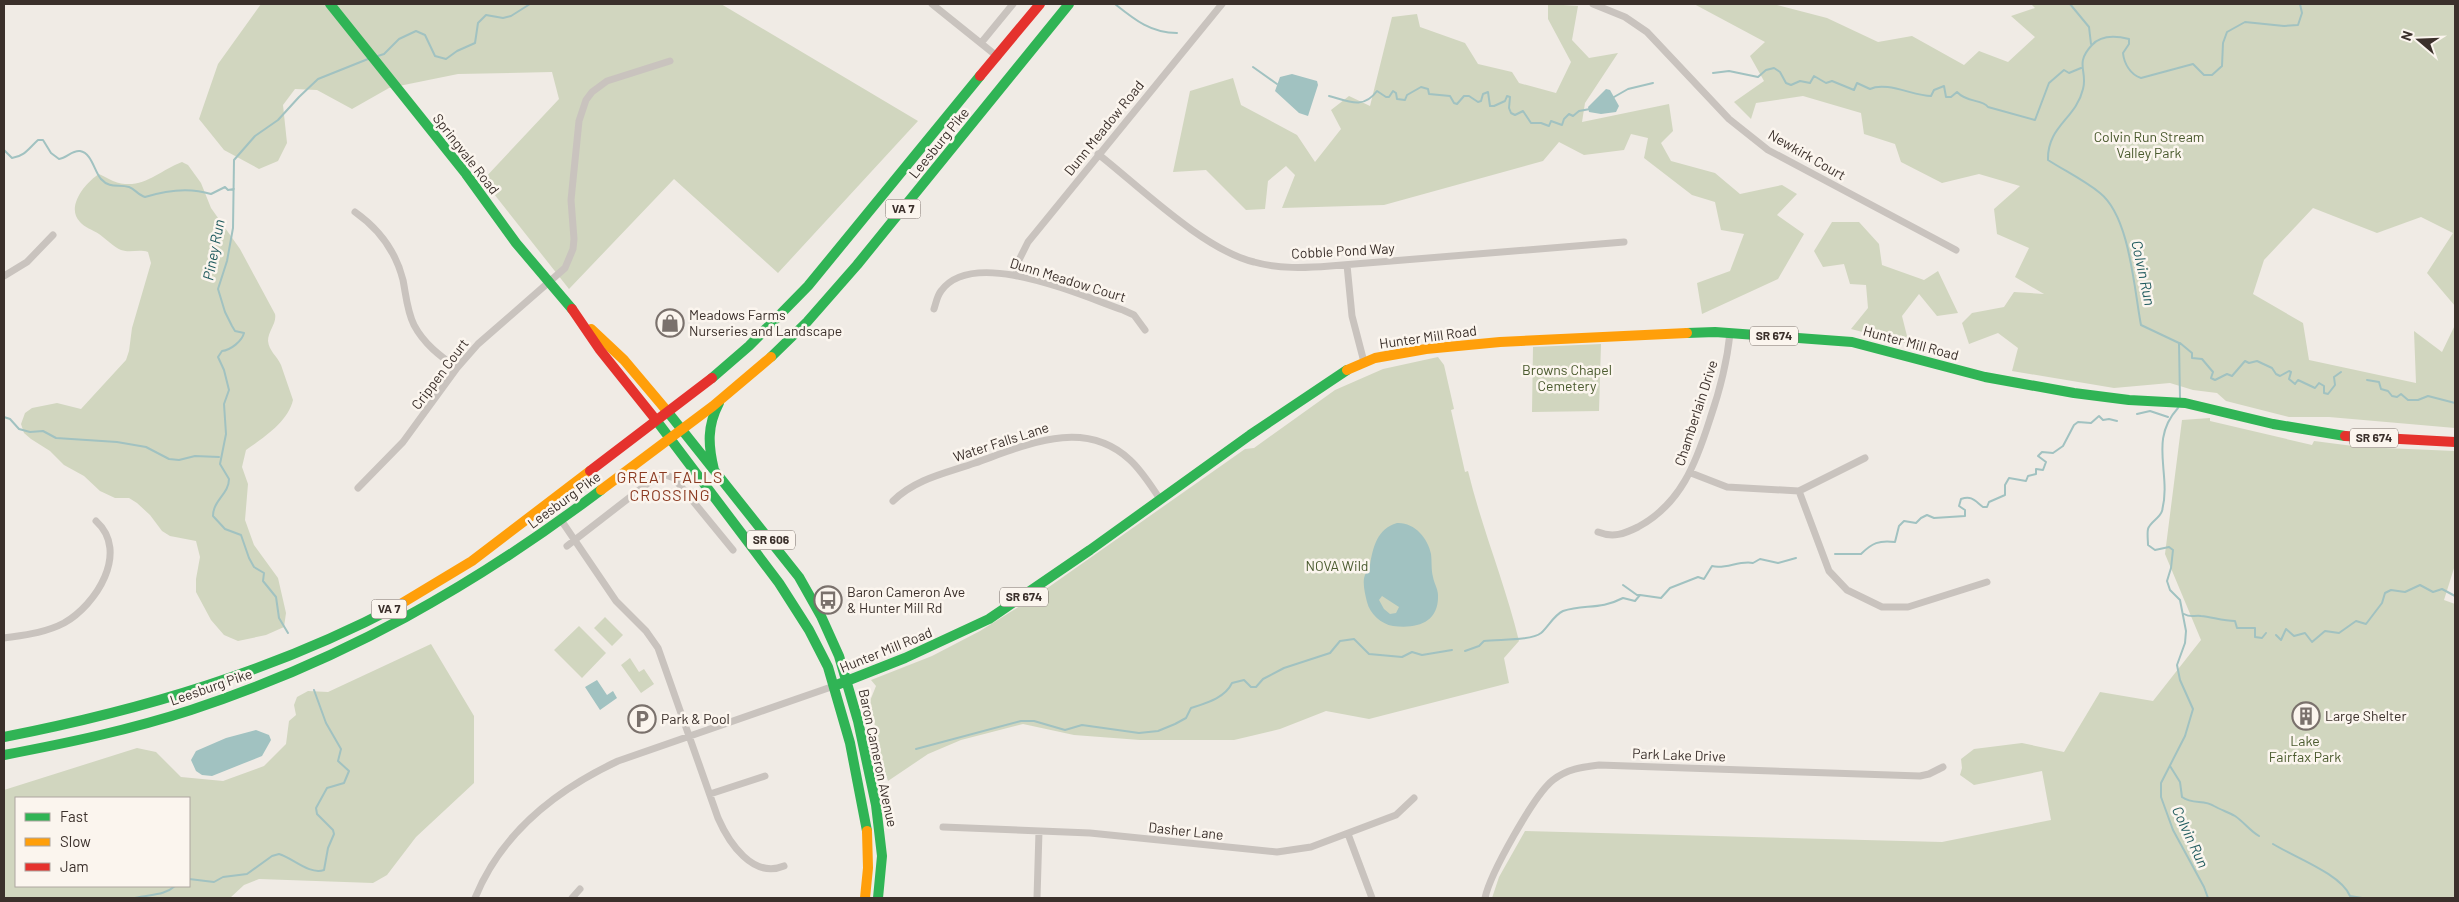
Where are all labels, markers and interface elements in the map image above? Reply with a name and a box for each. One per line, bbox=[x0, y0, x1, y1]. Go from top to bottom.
north arrow bbox=[2394, 15, 2444, 65]
text: N bbox=[2397, 28, 2416, 43]
street label: Dunn Meadow Road bbox=[1060, 77, 1147, 179]
street label: Leesburg Pike bbox=[905, 104, 972, 181]
street label: Springvale Road bbox=[430, 110, 503, 197]
street label: Newkirk Court bbox=[1766, 126, 1849, 184]
park label: Colvin Run Stream Valley Park bbox=[2094, 128, 2204, 161]
road number: VA 7 bbox=[886, 200, 920, 218]
water label: Piney Run bbox=[198, 218, 228, 282]
street label: Cobble Pond Way bbox=[1291, 239, 1396, 262]
water label: Colvin Run bbox=[2128, 239, 2160, 307]
street label: Dunn Meadow Court bbox=[1008, 254, 1128, 305]
place label: Meadows Farms Nurseries and Landscape bbox=[689, 306, 842, 339]
shop icon: Meadows Farms Nurseries and Landscape bbox=[655, 308, 685, 338]
street label: Hunter Mill Road bbox=[1378, 321, 1478, 352]
street label: Hunter Mill Road bbox=[1861, 322, 1961, 363]
road number: SR 674 bbox=[1750, 326, 1798, 346]
street label: Crippen Court bbox=[407, 335, 472, 412]
street label: Chamberlain Drive bbox=[1670, 358, 1721, 468]
park label: Browns Chapel Cemetery bbox=[1522, 361, 1612, 394]
street label: Water Falls Lane bbox=[951, 418, 1051, 465]
road number: SR 674 bbox=[2350, 428, 2398, 448]
street label: Leesburg Pike bbox=[524, 467, 603, 532]
district label: GREAT FALLS CROSSING bbox=[617, 467, 723, 504]
road number: SR 606 bbox=[747, 530, 795, 550]
park label: NOVA Wild bbox=[1305, 557, 1369, 574]
place label: Baron Cameron Ave & Hunter Mill Rd bbox=[847, 583, 965, 616]
bus stop icon: Baron Cameron Ave & Hunter Mill Rd bbox=[813, 585, 843, 615]
road number: SR 674 bbox=[1000, 588, 1048, 606]
road number: VA 7 bbox=[372, 600, 406, 618]
street label: Hunter Mill Road bbox=[837, 623, 935, 676]
street label: Leesburg Pike bbox=[167, 665, 254, 709]
street label: Baron Cameron Avenue bbox=[856, 687, 901, 829]
building icon: Large Shelter bbox=[2291, 701, 2321, 731]
parking icon: Park & Pool bbox=[627, 704, 657, 734]
place label: Large Shelter bbox=[2325, 707, 2407, 724]
place label: Park & Pool bbox=[661, 710, 730, 727]
park label: Lake Fairfax Park bbox=[2269, 732, 2341, 765]
street label: Park Lake Drive bbox=[1632, 744, 1726, 765]
legend bbox=[15, 797, 190, 887]
water label: Colvin Run bbox=[2169, 803, 2213, 870]
text: Fast bbox=[60, 807, 88, 825]
street label: Dasher Lane bbox=[1148, 818, 1224, 843]
text: Slow bbox=[60, 832, 91, 850]
text: Jam bbox=[60, 857, 89, 875]

